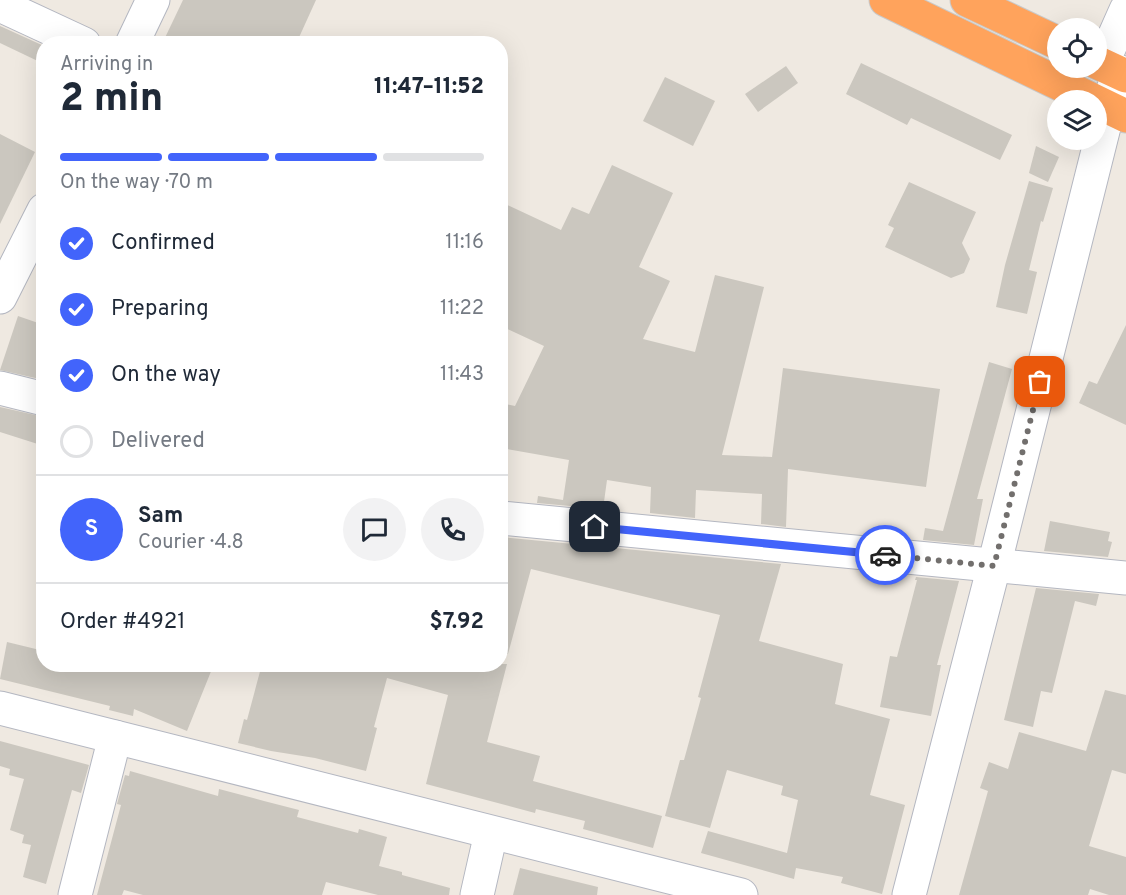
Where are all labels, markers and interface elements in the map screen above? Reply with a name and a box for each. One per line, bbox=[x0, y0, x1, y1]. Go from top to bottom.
map controls bbox=[1047, 18, 1107, 150]
button: locate bbox=[1047, 18, 1107, 78]
text: Arriving in bbox=[60, 52, 153, 78]
text: 11:47–11:52 bbox=[374, 74, 484, 101]
text: 2 min bbox=[60, 76, 163, 125]
button: layers bbox=[1047, 90, 1107, 150]
text: On the way · 70 m bbox=[60, 170, 213, 196]
icon: check bbox=[60, 227, 93, 260]
text: Confirmed bbox=[111, 230, 215, 257]
text: 11:16 bbox=[445, 230, 484, 256]
icon: check bbox=[60, 293, 93, 326]
text: Preparing bbox=[111, 296, 209, 323]
text: 11:22 bbox=[440, 296, 484, 322]
pin bbox=[1014, 356, 1065, 407]
icon: check bbox=[60, 359, 93, 392]
text: On the way bbox=[111, 362, 221, 389]
text: 11:43 bbox=[440, 362, 484, 388]
icon: bag bbox=[1023, 365, 1056, 398]
text: Delivered bbox=[111, 428, 205, 455]
button: chat bbox=[343, 498, 406, 561]
button: phone bbox=[421, 498, 484, 561]
pin bbox=[569, 501, 620, 552]
text: Sam bbox=[138, 503, 183, 530]
icon: home bbox=[578, 510, 611, 543]
text: S bbox=[85, 516, 98, 543]
courier bbox=[855, 525, 915, 585]
text: Courier · 4.8 bbox=[138, 530, 244, 556]
icon: car bbox=[869, 539, 902, 572]
text: Order #4921 bbox=[60, 609, 185, 636]
text: $7.92 bbox=[429, 609, 484, 636]

